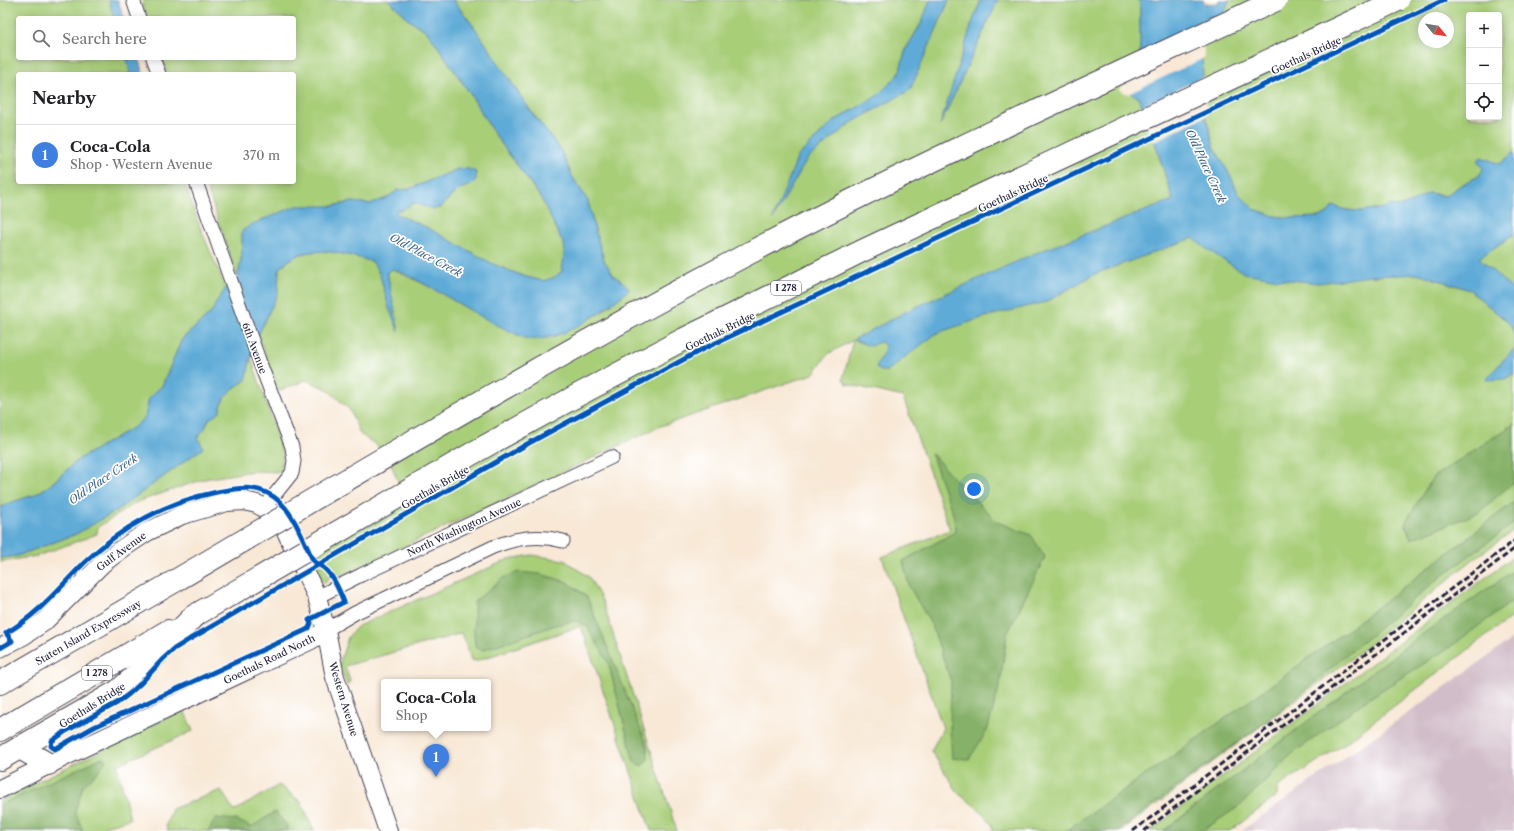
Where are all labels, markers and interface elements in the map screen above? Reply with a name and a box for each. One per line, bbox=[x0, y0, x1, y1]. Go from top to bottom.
north arrow bbox=[1418, 12, 1454, 48]
map controls bbox=[1466, 12, 1502, 120]
button: + bbox=[1466, 12, 1502, 48]
search box bbox=[16, 16, 296, 60]
icon: search bbox=[30, 27, 52, 49]
text: Search here bbox=[62, 29, 147, 48]
street label: Goethals Bridge bbox=[1269, 33, 1344, 77]
button: − bbox=[1466, 48, 1502, 84]
button: locate bbox=[1466, 84, 1502, 120]
text: Nearby bbox=[32, 88, 96, 108]
water label: Old Place Creek bbox=[1183, 127, 1229, 205]
text: Coca-Cola bbox=[70, 137, 151, 156]
text: 1 bbox=[42, 147, 48, 163]
text: 370 m bbox=[243, 147, 280, 163]
text: Shop · Western Avenue bbox=[70, 156, 213, 172]
street label: Goethals Bridge bbox=[976, 171, 1051, 215]
water label: Old Place Creek bbox=[387, 230, 465, 280]
road number: I 278 bbox=[771, 281, 801, 295]
street label: Goethals Bridge bbox=[683, 309, 758, 354]
street label: 6th Avenue bbox=[239, 321, 270, 376]
water label: Old Place Creek bbox=[66, 451, 140, 507]
street label: Goethals Bridge bbox=[399, 463, 472, 512]
your location bbox=[964, 479, 984, 499]
street label: North Washington Avenue bbox=[405, 495, 524, 560]
street label: Gulf Avenue bbox=[94, 529, 149, 574]
street label: Staten Island Expressway bbox=[33, 597, 144, 668]
street label: Goethals Road North bbox=[221, 631, 318, 687]
street label: Western Avenue bbox=[326, 659, 361, 738]
road number: I 278 bbox=[82, 666, 112, 680]
popup bbox=[381, 679, 491, 731]
street label: Goethals Bridge bbox=[57, 680, 128, 731]
text: Coca-Cola bbox=[396, 688, 476, 707]
text: Shop bbox=[396, 707, 428, 723]
pin: 1 bbox=[423, 744, 449, 777]

